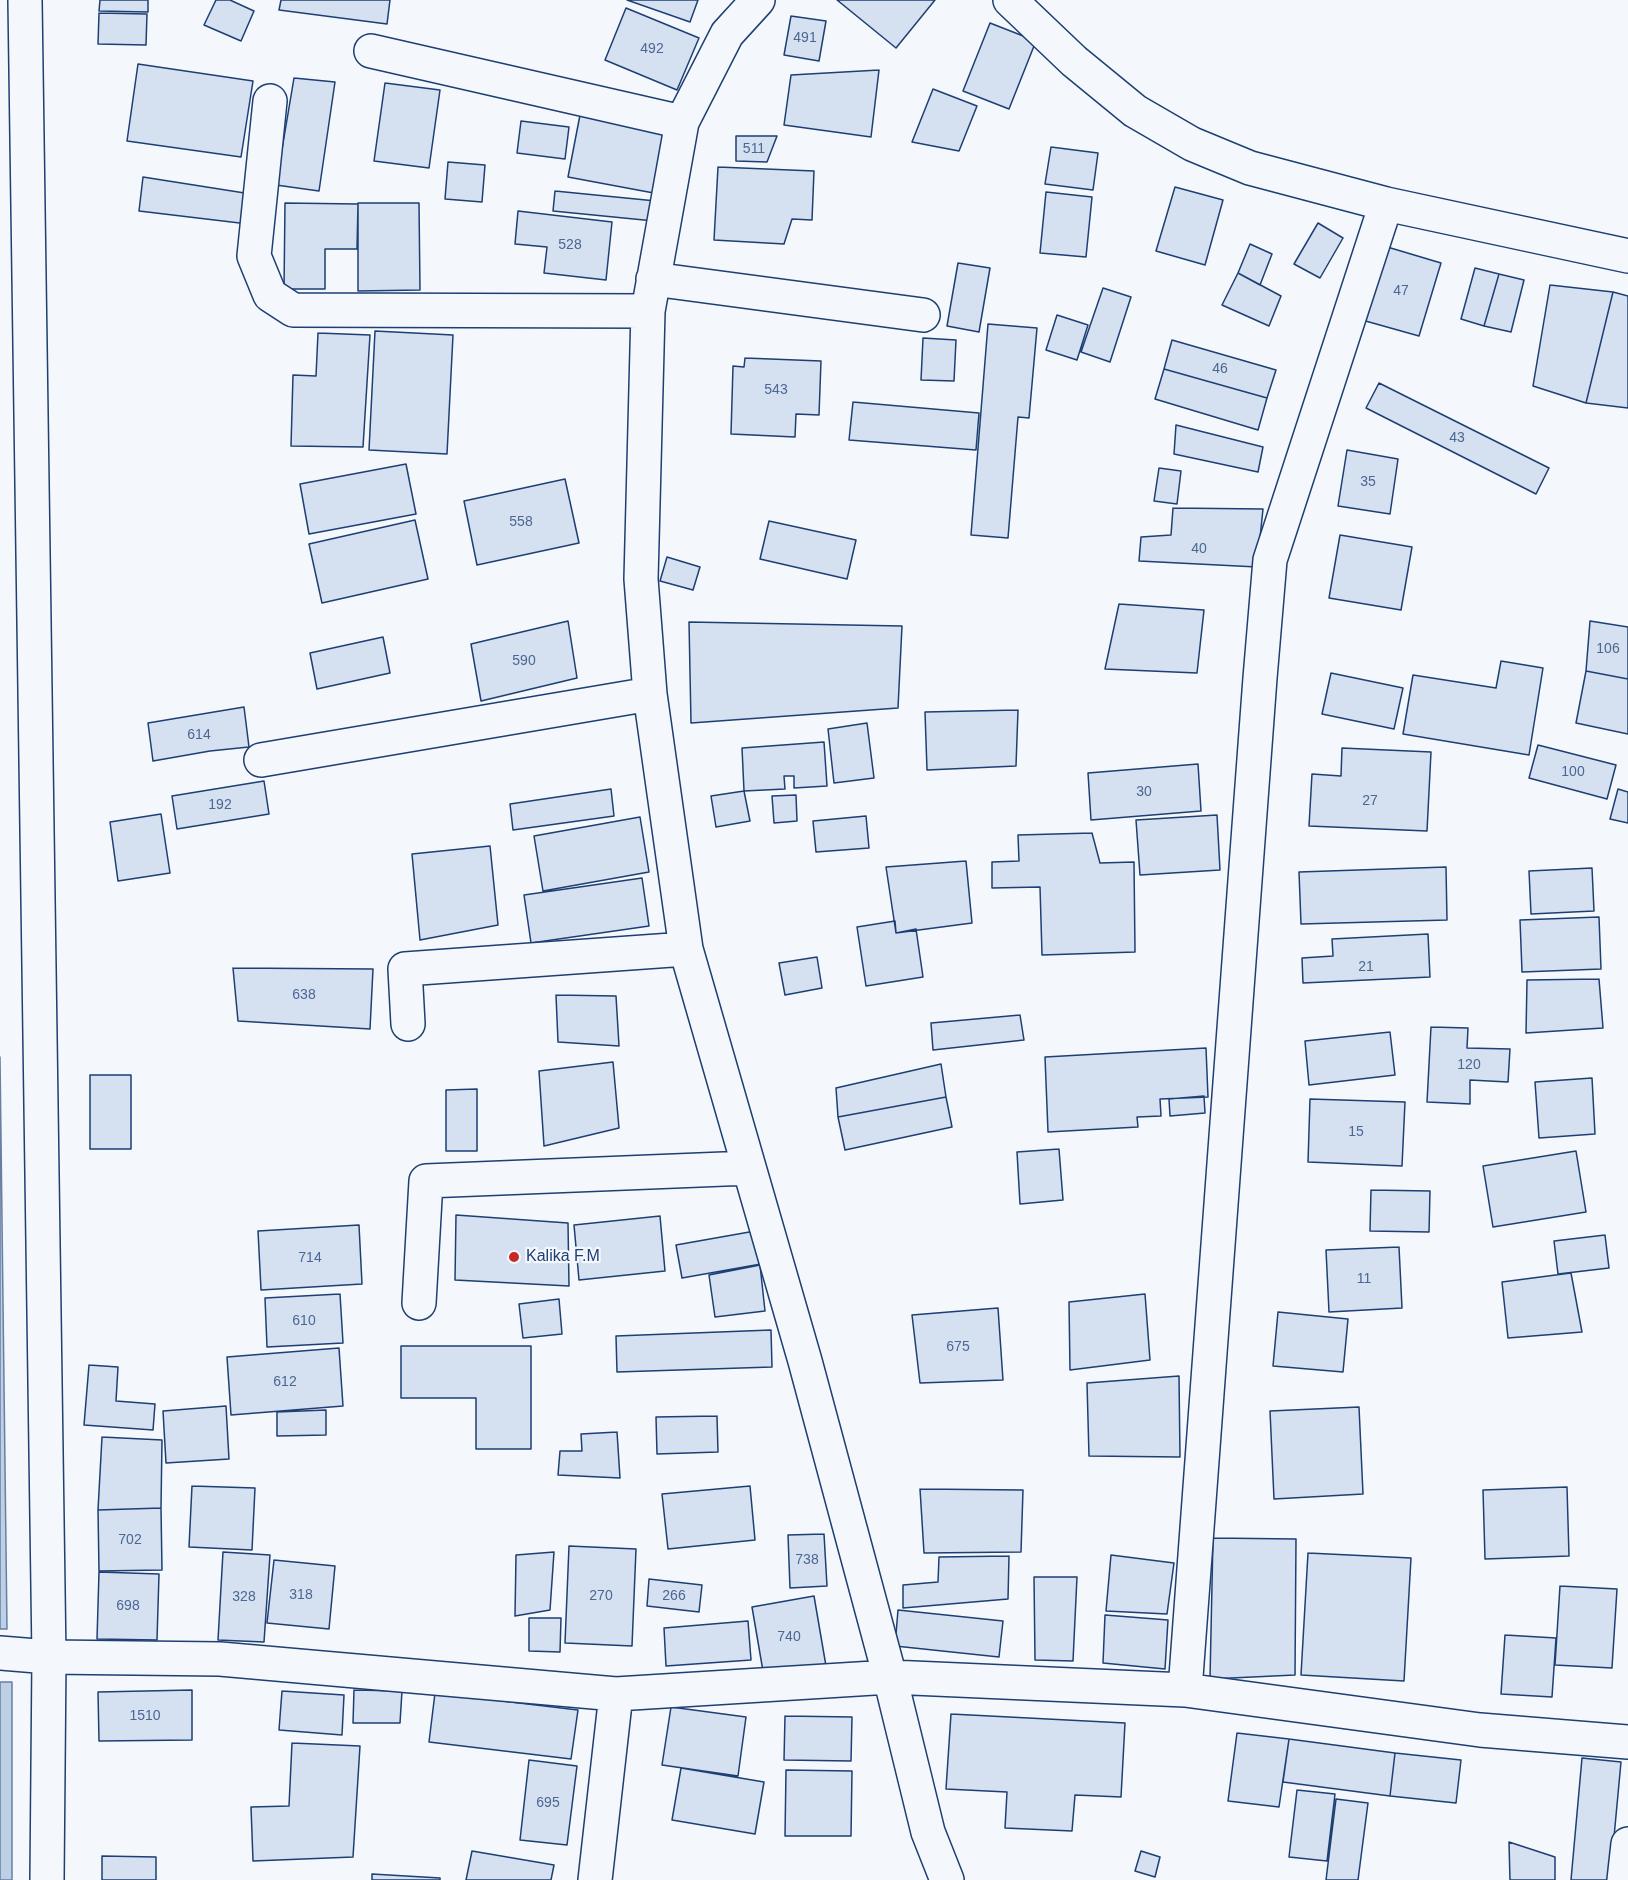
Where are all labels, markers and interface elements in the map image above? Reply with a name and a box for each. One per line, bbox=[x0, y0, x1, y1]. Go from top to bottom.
house number: 491 bbox=[793, 30, 817, 46]
house number: 492 bbox=[640, 41, 664, 57]
house number: 511 bbox=[743, 141, 765, 157]
house number: 528 bbox=[558, 237, 582, 253]
house number: 47 bbox=[1393, 283, 1409, 299]
house number: 46 bbox=[1212, 361, 1228, 377]
house number: 543 bbox=[764, 382, 788, 398]
house number: 43 bbox=[1449, 430, 1465, 446]
house number: 35 bbox=[1360, 474, 1376, 490]
house number: 558 bbox=[509, 514, 533, 530]
house number: 40 bbox=[1191, 541, 1207, 557]
house number: 106 bbox=[1596, 641, 1620, 657]
house number: 590 bbox=[512, 653, 536, 669]
house number: 614 bbox=[187, 727, 211, 743]
house number: 100 bbox=[1561, 764, 1585, 780]
house number: 30 bbox=[1136, 784, 1152, 800]
house number: 27 bbox=[1362, 793, 1378, 809]
house number: 192 bbox=[208, 797, 232, 813]
house number: 21 bbox=[1358, 959, 1374, 975]
house number: 638 bbox=[292, 987, 316, 1003]
house number: 120 bbox=[1457, 1057, 1481, 1073]
house number: 15 bbox=[1348, 1124, 1364, 1140]
place label: Kalika F.M bbox=[526, 1247, 600, 1267]
house number: 714 bbox=[298, 1250, 322, 1266]
marker: Kalika F.M bbox=[507, 1250, 521, 1264]
house number: 11 bbox=[1357, 1271, 1371, 1287]
house number: 610 bbox=[292, 1313, 316, 1329]
house number: 675 bbox=[946, 1339, 970, 1355]
house number: 612 bbox=[273, 1374, 297, 1390]
house number: 702 bbox=[118, 1532, 142, 1548]
house number: 738 bbox=[795, 1552, 819, 1568]
house number: 318 bbox=[289, 1587, 313, 1603]
house number: 270 bbox=[589, 1588, 613, 1604]
house number: 266 bbox=[662, 1588, 686, 1604]
house number: 328 bbox=[232, 1589, 256, 1605]
house number: 698 bbox=[116, 1598, 140, 1614]
house number: 740 bbox=[777, 1629, 801, 1645]
house number: 1510 bbox=[129, 1708, 161, 1724]
house number: 695 bbox=[536, 1795, 560, 1811]

